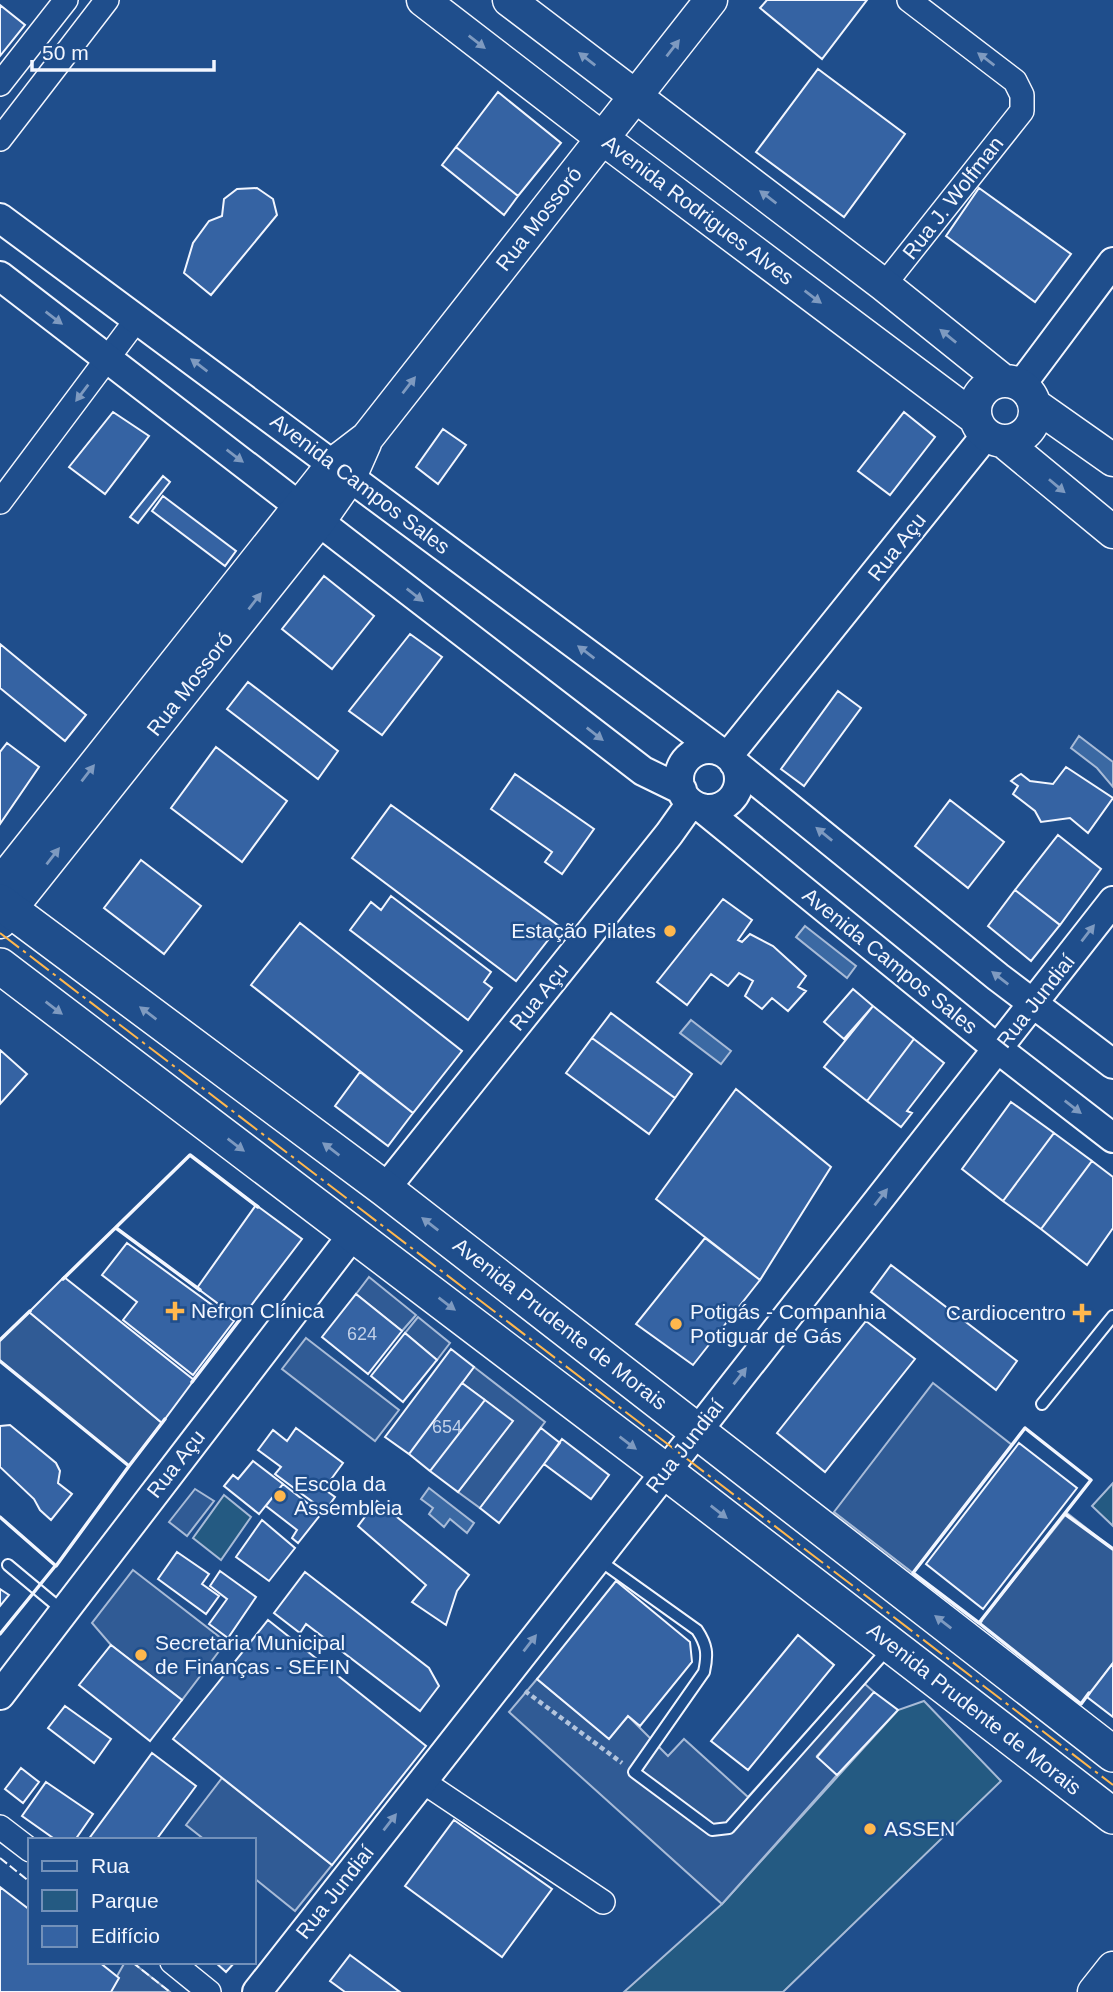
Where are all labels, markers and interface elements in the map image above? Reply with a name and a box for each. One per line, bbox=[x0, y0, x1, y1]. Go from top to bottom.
scale bar bbox=[32, 28, 214, 72]
one-way arrow bbox=[468, 34, 486, 48]
one-way arrow bbox=[665, 40, 680, 58]
text: 50 m bbox=[42, 41, 89, 64]
one-way arrow bbox=[578, 52, 596, 67]
one-way arrow bbox=[977, 52, 995, 66]
street label: Avenida Rodrigues Alves bbox=[598, 130, 798, 289]
street label: Rua J. Wolfman bbox=[898, 132, 1008, 263]
street label: Rua Mossoró bbox=[491, 162, 586, 275]
one-way arrow bbox=[759, 191, 777, 205]
one-way arrow bbox=[804, 289, 822, 303]
one-way arrow bbox=[45, 310, 63, 325]
one-way arrow bbox=[939, 329, 957, 344]
one-way arrow bbox=[190, 358, 208, 372]
one-way arrow bbox=[401, 376, 416, 394]
one-way arrow bbox=[75, 384, 89, 402]
street label: Avenida Campos Sales bbox=[266, 409, 454, 558]
one-way arrow bbox=[226, 448, 244, 462]
one-way arrow bbox=[1048, 478, 1065, 493]
street label: Rua Açu bbox=[863, 508, 930, 585]
one-way arrow bbox=[406, 587, 424, 602]
one-way arrow bbox=[248, 593, 263, 611]
street label: Rua Mossoró bbox=[142, 627, 237, 740]
one-way arrow bbox=[577, 645, 595, 659]
one-way arrow bbox=[586, 727, 604, 741]
one-way arrow bbox=[80, 765, 95, 782]
one-way arrow bbox=[816, 827, 833, 842]
one-way arrow bbox=[45, 848, 60, 866]
street label: Avenida Campos Sales bbox=[798, 883, 982, 1038]
place label: Estação Pilates bbox=[511, 919, 656, 942]
marker: Estação Pilates bbox=[662, 923, 678, 939]
one-way arrow bbox=[1081, 924, 1096, 942]
street label: Rua Jundiaí bbox=[992, 949, 1079, 1052]
street label: Rua Açu bbox=[505, 959, 573, 1035]
one-way arrow bbox=[992, 971, 1010, 986]
one-way arrow bbox=[45, 1000, 63, 1015]
one-way arrow bbox=[139, 1006, 157, 1020]
one-way arrow bbox=[1064, 1100, 1082, 1114]
one-way arrow bbox=[227, 1137, 245, 1151]
one-way arrow bbox=[322, 1141, 340, 1156]
one-way arrow bbox=[873, 1189, 888, 1207]
one-way arrow bbox=[422, 1217, 440, 1232]
street label: Avenida Prudente de Morais bbox=[449, 1233, 672, 1414]
one-way arrow bbox=[438, 1297, 456, 1311]
place label: Nefron Clínica bbox=[191, 1299, 324, 1322]
place label: Potigás - Companhia Potiguar de Gás bbox=[690, 1300, 886, 1347]
marker: Nefron Clínica bbox=[165, 1301, 185, 1321]
place label: Cardiocentro bbox=[946, 1301, 1066, 1324]
marker: Cardiocentro bbox=[1072, 1303, 1092, 1323]
marker: Potigás - Companhia Potiguar de Gás bbox=[668, 1316, 684, 1332]
house number: 624 bbox=[347, 1324, 377, 1344]
one-way arrow bbox=[732, 1367, 747, 1385]
street label: Rua Jundiaí bbox=[641, 1394, 728, 1497]
house number: 654 bbox=[432, 1417, 462, 1437]
street label: Rua Açu bbox=[142, 1425, 209, 1502]
one-way arrow bbox=[619, 1435, 637, 1449]
place label: Escola da Assembleia bbox=[294, 1472, 403, 1519]
marker: Escola da Assembleia bbox=[272, 1488, 288, 1504]
one-way arrow bbox=[710, 1505, 728, 1519]
one-way arrow bbox=[935, 1614, 953, 1629]
street label: Avenida Prudente de Morais bbox=[863, 1618, 1086, 1799]
place label: Secretaria Municipal de Finanças - SEFIN bbox=[155, 1631, 350, 1678]
one-way arrow bbox=[522, 1634, 536, 1652]
marker: Secretaria Municipal de Finanças - SEFIN bbox=[133, 1647, 149, 1663]
one-way arrow bbox=[382, 1814, 397, 1832]
place label: ASSEN bbox=[884, 1817, 955, 1840]
marker: ASSEN bbox=[862, 1821, 878, 1837]
legend bbox=[28, 1838, 256, 1964]
street label: Rua Jundiaí bbox=[291, 1840, 378, 1943]
text: Rua bbox=[91, 1854, 130, 1877]
text: Parque bbox=[91, 1889, 159, 1912]
text: Edifício bbox=[91, 1924, 160, 1947]

